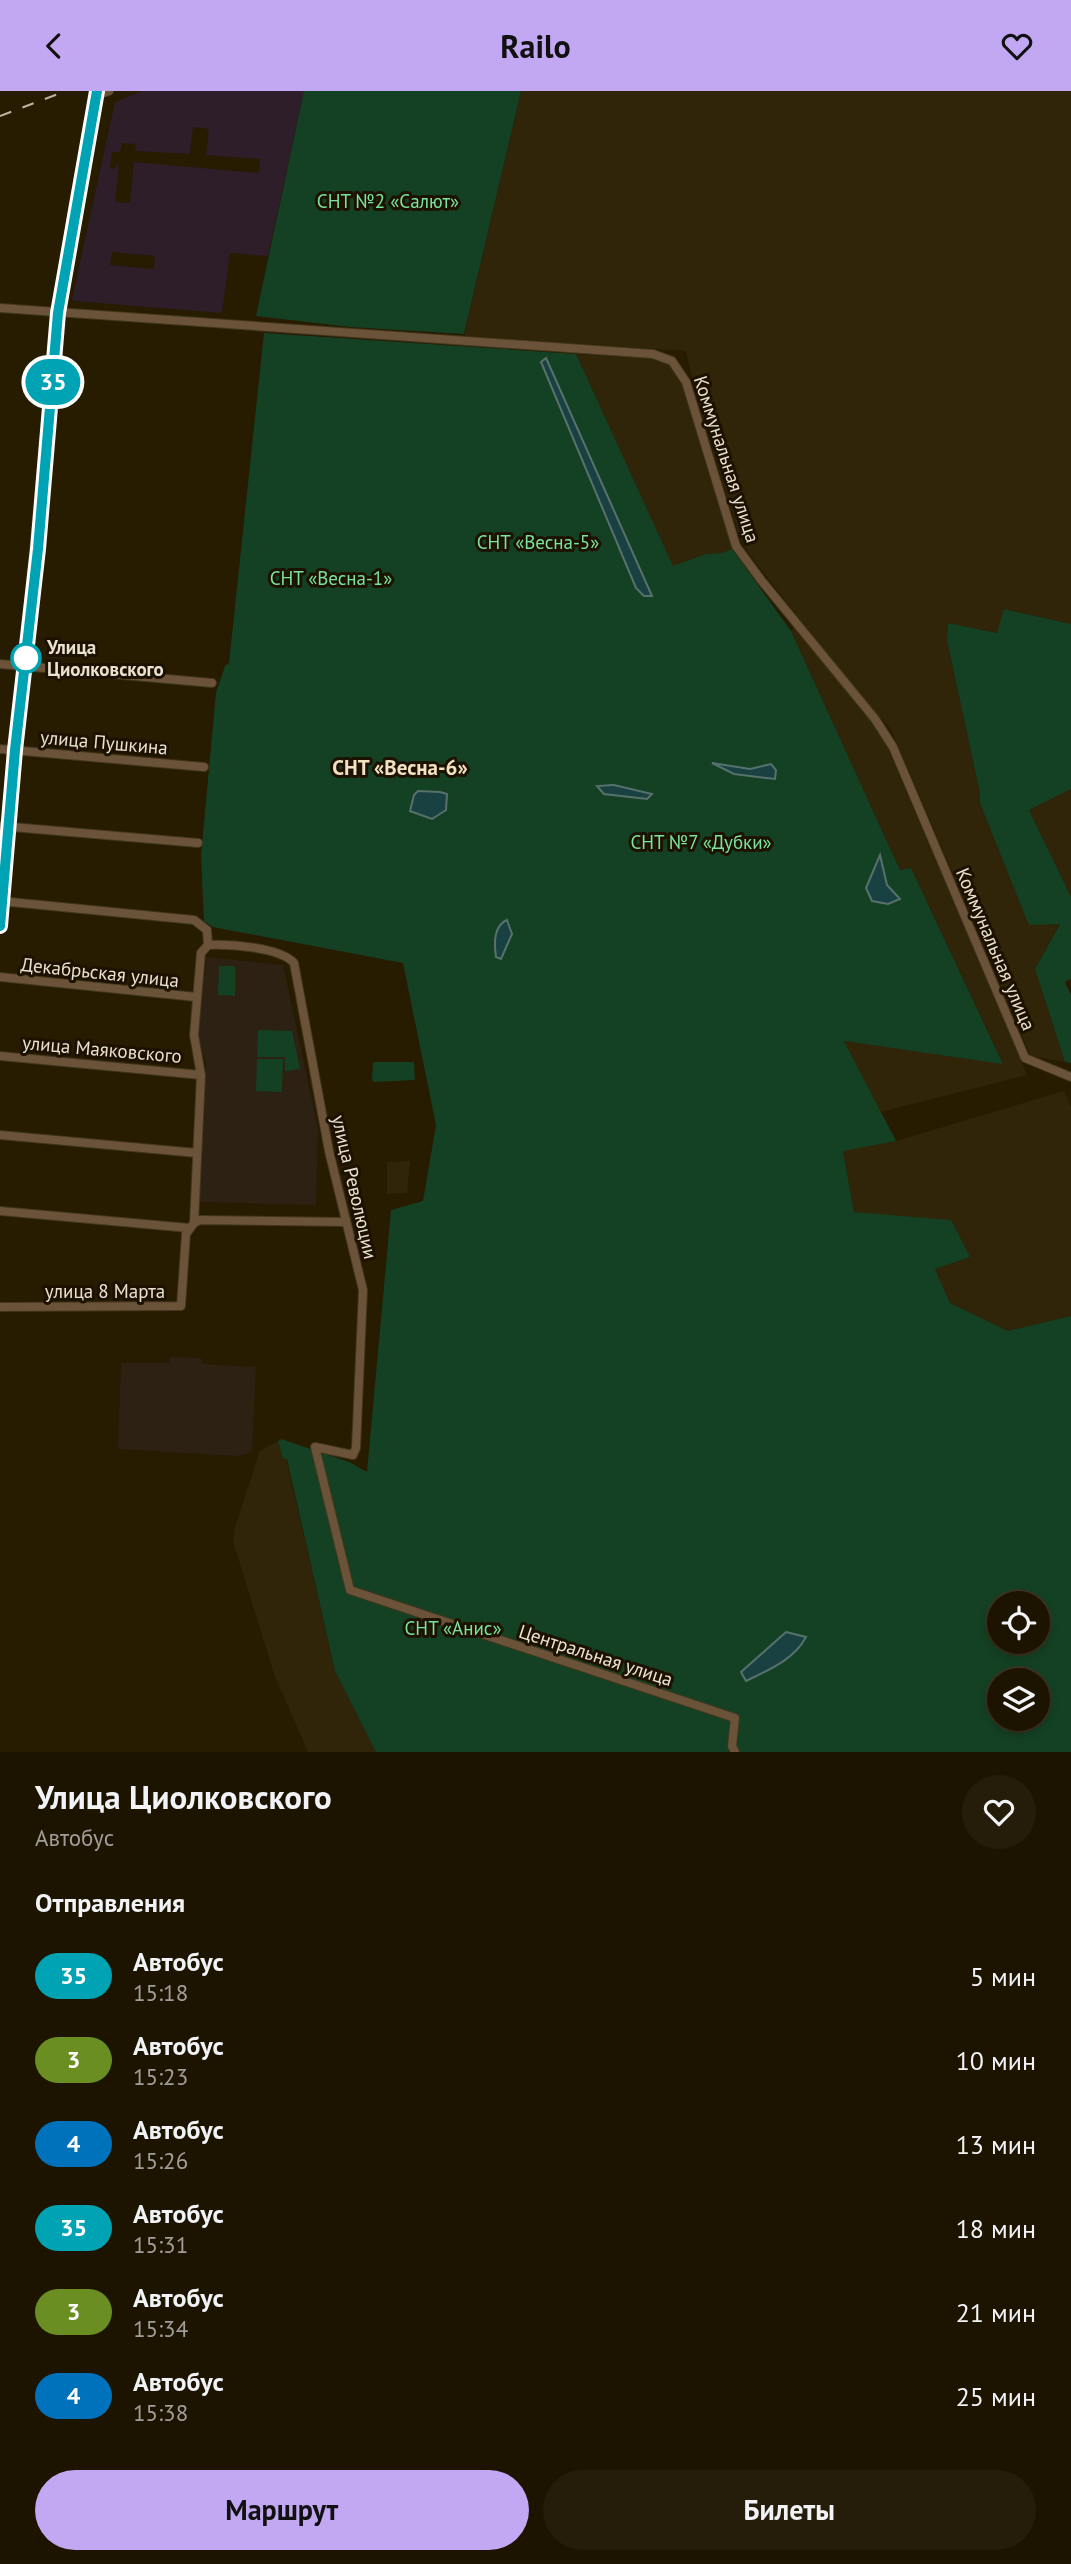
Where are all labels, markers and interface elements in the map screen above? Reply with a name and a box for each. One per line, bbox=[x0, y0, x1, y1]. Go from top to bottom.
text: Railo bbox=[500, 25, 571, 67]
icon: back bbox=[35, 27, 73, 65]
icon: heart bbox=[998, 27, 1036, 65]
park label: СНТ №2 «Салют» bbox=[317, 189, 459, 213]
line badge: 35 bbox=[22, 359, 84, 405]
text: 35 bbox=[39, 366, 67, 397]
street label: Коммунальная улица bbox=[689, 372, 765, 546]
park label: СНТ «Весна-5» bbox=[477, 530, 599, 554]
park label: СНТ «Весна-1» bbox=[270, 566, 392, 590]
place label: Улица Циолковского bbox=[46, 635, 164, 681]
marker: Улица Циолковского bbox=[11, 643, 41, 673]
street label: улица Пушкина bbox=[39, 724, 169, 760]
district label: СНТ «Весна-6» bbox=[332, 754, 468, 781]
park label: СНТ №7 «Дубки» bbox=[630, 830, 772, 854]
street label: Коммунальная улица bbox=[951, 864, 1041, 1034]
street label: Декабрьская улица bbox=[20, 952, 180, 992]
street label: улица Маяковского bbox=[21, 1030, 183, 1068]
street label: улица Революции bbox=[327, 1113, 383, 1261]
street label: улица 8 Марта bbox=[45, 1279, 165, 1303]
map controls bbox=[987, 1591, 1050, 1731]
button: locate bbox=[987, 1591, 1050, 1654]
park label: СНТ «Анис» bbox=[405, 1616, 501, 1640]
street label: Центральная улица bbox=[516, 1619, 676, 1691]
button: layers bbox=[987, 1668, 1050, 1731]
text: Улица Циолковского bbox=[35, 1775, 332, 1818]
button: heart bbox=[962, 1775, 1036, 1849]
text: Автобус bbox=[35, 1823, 114, 1852]
text: Отправления bbox=[35, 1886, 185, 1919]
text: Автобус bbox=[133, 1945, 224, 1978]
text: 35 bbox=[60, 1960, 87, 1991]
text: 5 мин bbox=[970, 1960, 1036, 1993]
text: 15:18 bbox=[133, 1978, 188, 2007]
text: Автобус bbox=[133, 2029, 224, 2062]
text: 3 bbox=[67, 2044, 80, 2075]
text: 10 мин bbox=[956, 2044, 1036, 2077]
text: 15:23 bbox=[133, 2062, 188, 2091]
text: Автобус bbox=[133, 2113, 224, 2146]
text: 4 bbox=[67, 2128, 80, 2159]
text: 13 мин bbox=[956, 2128, 1036, 2161]
text: 15:26 bbox=[133, 2146, 188, 2175]
text: Автобус bbox=[133, 2197, 224, 2230]
text: 35 bbox=[60, 2212, 87, 2243]
text: 18 мин bbox=[956, 2212, 1036, 2245]
text: 15:31 bbox=[133, 2230, 188, 2259]
text: Автобус bbox=[133, 2281, 224, 2314]
text: 3 bbox=[67, 2296, 80, 2327]
text: 21 мин bbox=[956, 2296, 1036, 2329]
text: 15:34 bbox=[133, 2314, 188, 2343]
text: Автобус bbox=[133, 2365, 224, 2398]
text: 4 bbox=[67, 2380, 80, 2411]
text: 25 мин bbox=[956, 2380, 1036, 2413]
text: 15:38 bbox=[133, 2398, 188, 2427]
button: Маршрут bbox=[35, 2470, 529, 2550]
button: Билеты bbox=[543, 2470, 1036, 2550]

